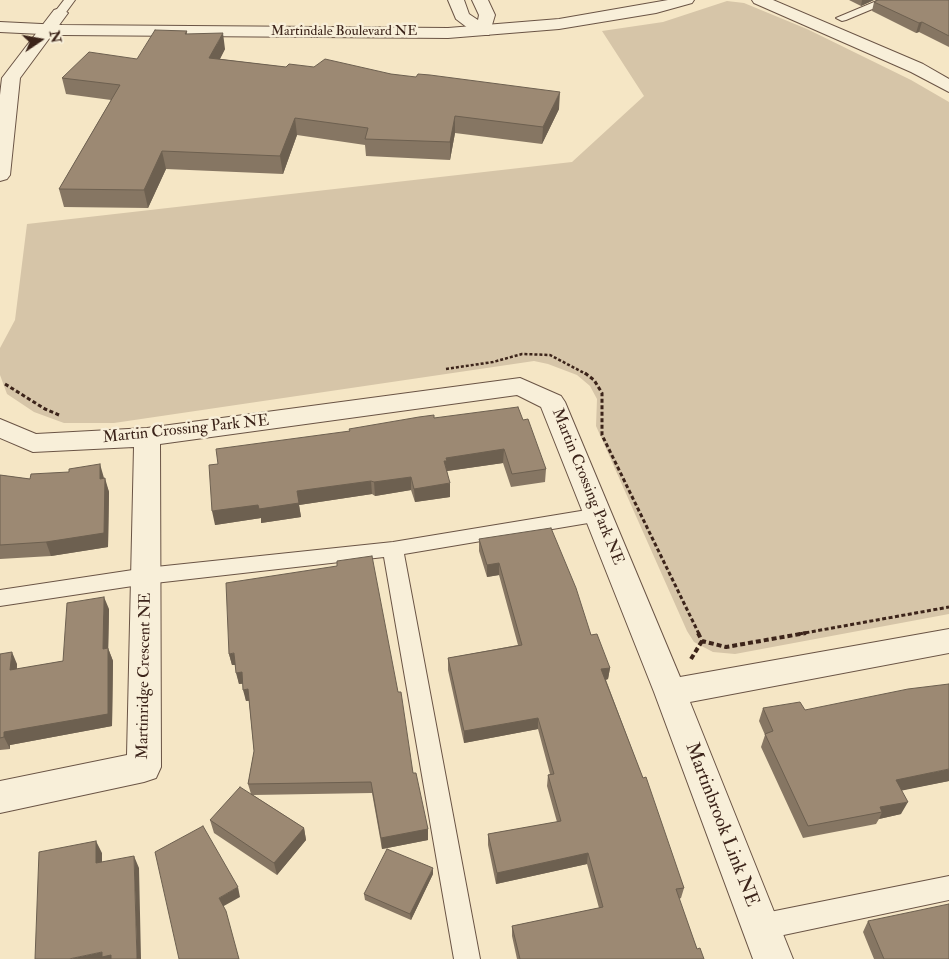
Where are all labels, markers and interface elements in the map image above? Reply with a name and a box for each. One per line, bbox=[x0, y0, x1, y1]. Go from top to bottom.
north arrow bbox=[15, 15, 65, 65]
street label: Martindale Boulevard NE bbox=[271, 24, 417, 40]
text: N bbox=[46, 29, 65, 45]
street label: Martin Crossing Park NE bbox=[547, 406, 627, 568]
street label: Martin Crossing Park NE bbox=[102, 412, 270, 448]
street label: Martinridge Crescent NE bbox=[134, 592, 156, 760]
street label: Martinbrook Link NE bbox=[679, 740, 763, 910]

